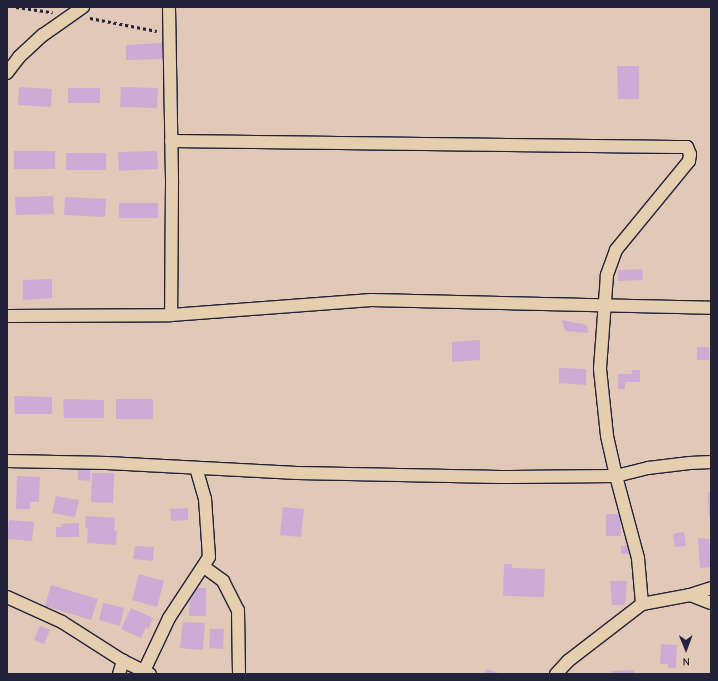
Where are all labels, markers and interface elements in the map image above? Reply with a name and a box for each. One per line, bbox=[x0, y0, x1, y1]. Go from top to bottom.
north arrow bbox=[666, 629, 706, 669]
text: N bbox=[683, 655, 690, 668]

